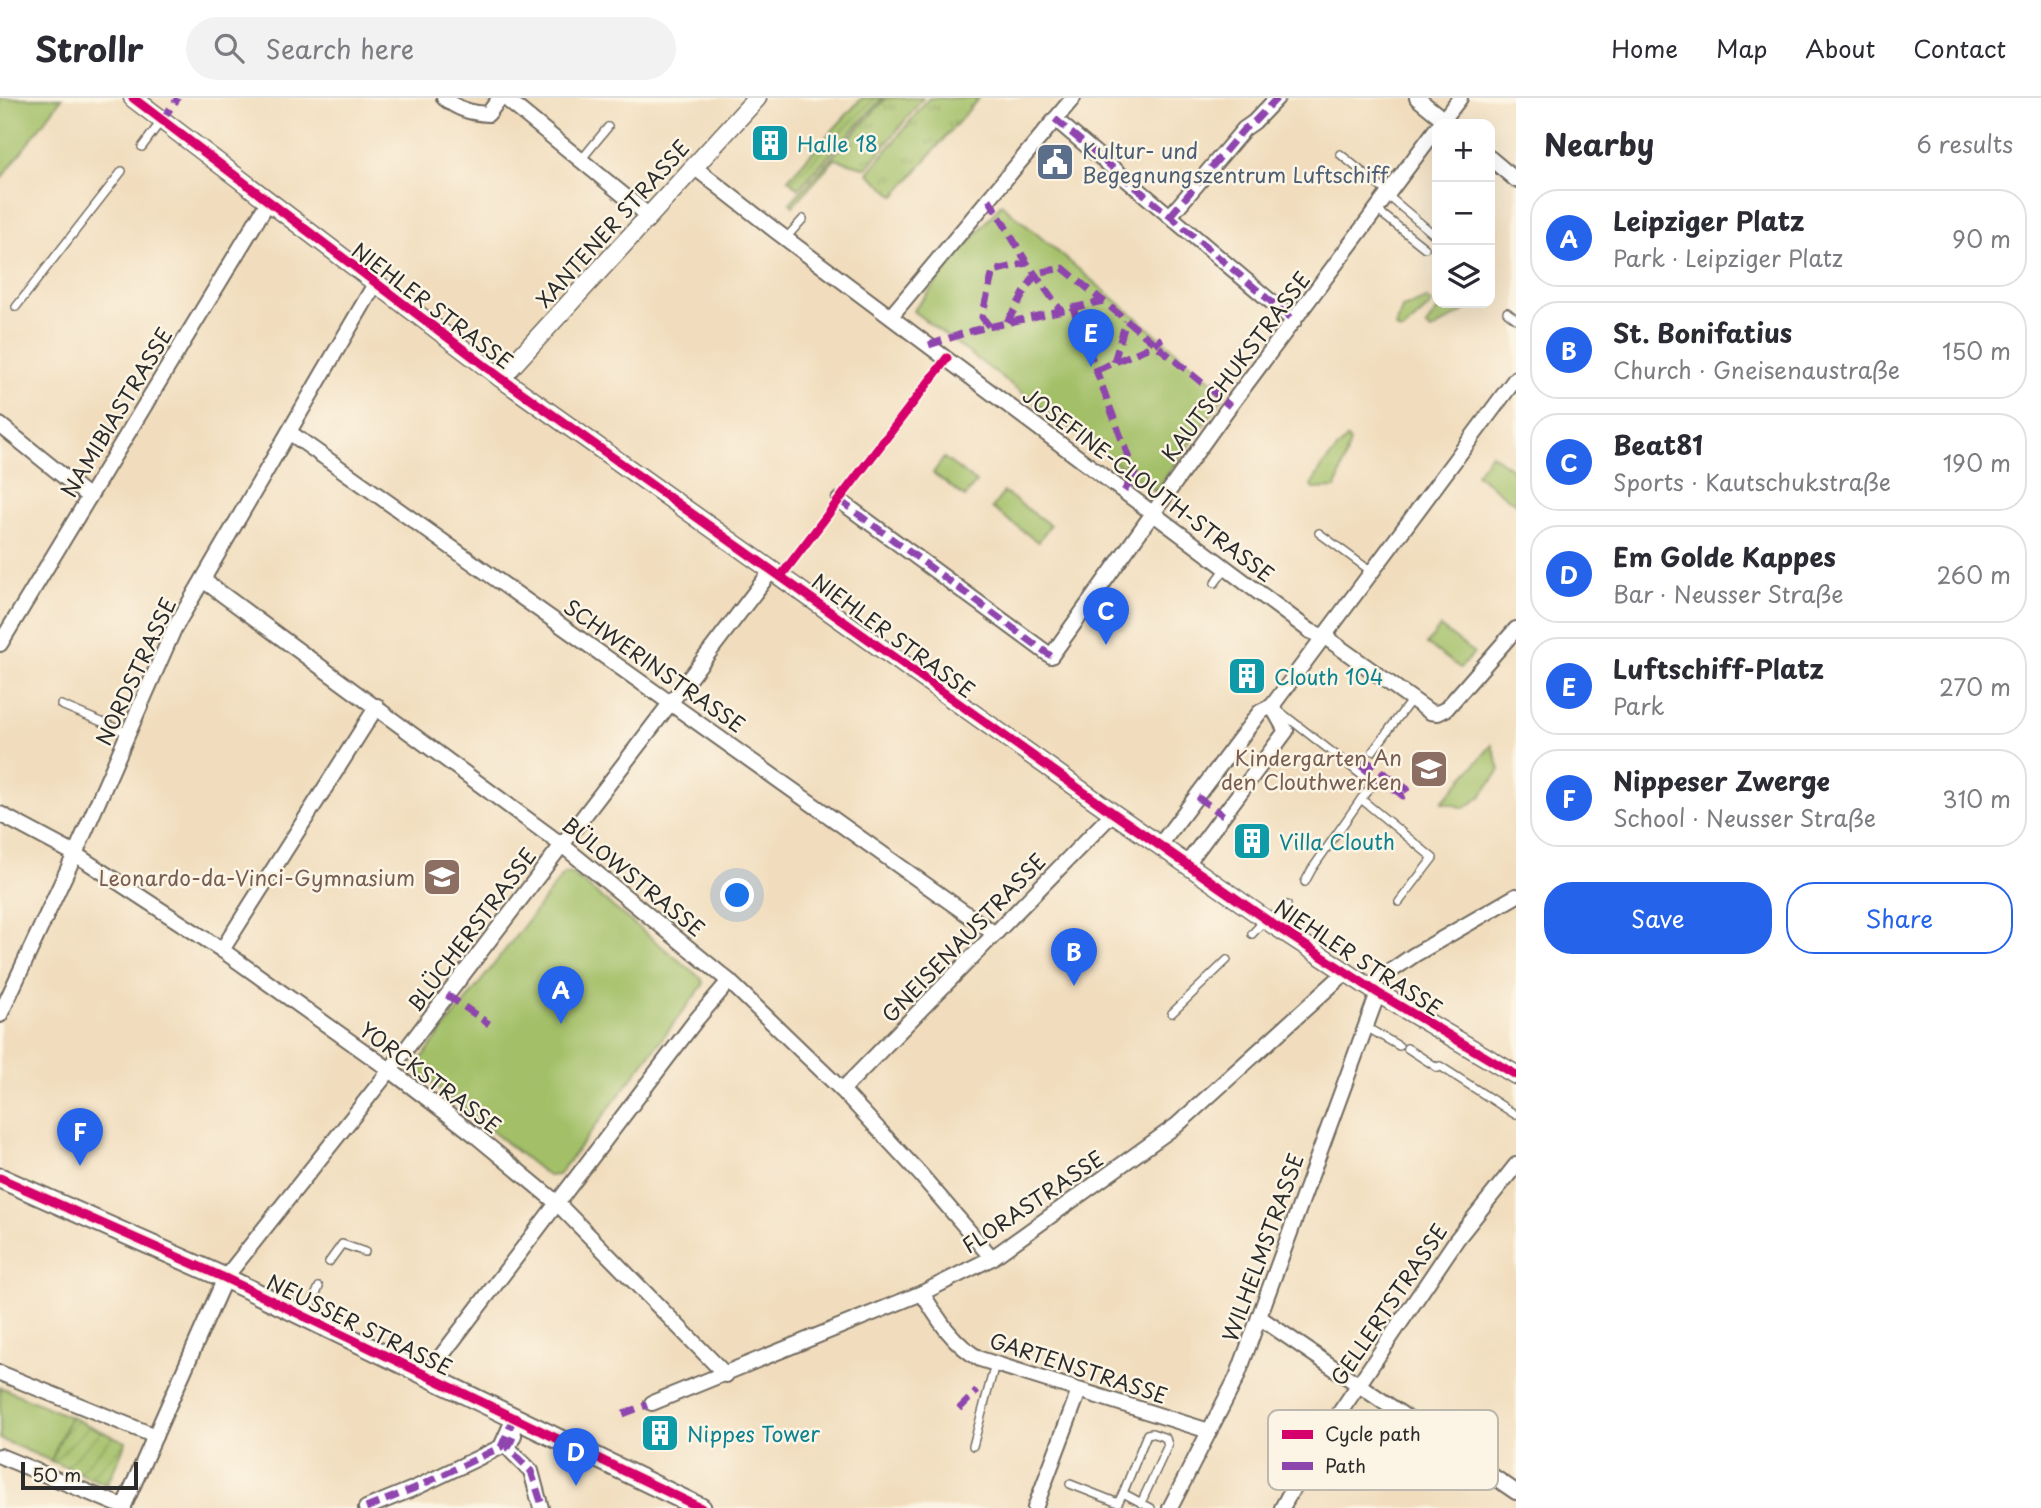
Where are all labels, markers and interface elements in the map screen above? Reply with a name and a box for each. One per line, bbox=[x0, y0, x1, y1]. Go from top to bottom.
search box bbox=[186, 17, 676, 80]
text: Strollr bbox=[35, 23, 144, 73]
icon: search bbox=[210, 29, 248, 67]
text: Search here bbox=[266, 29, 414, 68]
text: Home bbox=[1611, 30, 1678, 66]
text: Map bbox=[1716, 30, 1767, 66]
text: About bbox=[1805, 30, 1875, 66]
text: Contact bbox=[1913, 30, 2006, 66]
map controls bbox=[1432, 119, 1495, 308]
button: + bbox=[1432, 119, 1495, 182]
text: Nearby bbox=[1544, 121, 1654, 166]
building icon: Halle 18 bbox=[749, 122, 791, 164]
text: 6 results bbox=[1917, 126, 2013, 161]
place label: Halle 18 bbox=[797, 127, 878, 159]
street label: XANTENER STRASSE bbox=[528, 132, 696, 314]
place label: Kultur- und Begegnungszentrum Luftschiff bbox=[1082, 134, 1390, 190]
public building icon: Kultur- und Begegnungszentrum Luftschiff bbox=[1034, 141, 1076, 183]
button: − bbox=[1432, 182, 1495, 245]
text: Leipziger Platz bbox=[1613, 201, 1805, 240]
text: A bbox=[1560, 221, 1578, 256]
text: 90 m bbox=[1952, 221, 2011, 256]
street label: NIEHLER STRASSE bbox=[346, 234, 520, 376]
text: Park · Leipziger Platz bbox=[1613, 240, 1843, 275]
button: layers bbox=[1432, 245, 1495, 308]
street label: KAUTSCHUKSTRASSE bbox=[1153, 264, 1317, 468]
pin: E bbox=[1068, 309, 1114, 367]
text: St. Bonifatius bbox=[1613, 313, 1792, 352]
street label: NAMIBIASTRASSE bbox=[52, 321, 180, 503]
text: B bbox=[1561, 333, 1577, 368]
text: 150 m bbox=[1942, 333, 2011, 368]
text: Church · Gneisenaustraße bbox=[1613, 352, 1900, 387]
street label: JOSEFINE-CLOUTH-STRASSE bbox=[1017, 379, 1281, 589]
text: Beat81 bbox=[1613, 425, 1703, 464]
text: C bbox=[1560, 445, 1578, 480]
text: 190 m bbox=[1943, 445, 2011, 480]
text: Sports · Kautschukstraße bbox=[1613, 464, 1891, 499]
text: Em Golde Kappes bbox=[1613, 537, 1836, 576]
text: D bbox=[1560, 557, 1578, 592]
text: 260 m bbox=[1936, 557, 2011, 592]
street label: NIEHLER STRASSE bbox=[806, 565, 982, 705]
text: Bar · Neusser Straße bbox=[1613, 576, 1844, 611]
pin: C bbox=[1083, 587, 1129, 645]
street label: SCHWERINSTRASSE bbox=[558, 590, 752, 740]
street label: NORDSTRASSE bbox=[87, 592, 183, 750]
text: Luftschiff-Platz bbox=[1613, 649, 1824, 688]
building icon: Clouth 104 bbox=[1226, 655, 1268, 697]
place label: Clouth 104 bbox=[1274, 660, 1384, 692]
text: E bbox=[1562, 669, 1576, 704]
text: 270 m bbox=[1939, 669, 2011, 704]
text: Park bbox=[1613, 688, 1664, 723]
place label: Kindergarten An den Clouthwerken bbox=[1221, 741, 1402, 797]
school or university icon: Kindergarten An den Clouthwerken bbox=[1408, 748, 1450, 790]
text: Nippeser Zwerge bbox=[1613, 761, 1830, 800]
text: F bbox=[1562, 781, 1576, 816]
text: 310 m bbox=[1942, 781, 2011, 816]
text: School · Neusser Straße bbox=[1613, 800, 1876, 835]
street label: BÜLOWSTRASSE bbox=[556, 808, 712, 944]
building icon: Villa Clouth bbox=[1231, 820, 1273, 862]
place label: Villa Clouth bbox=[1279, 825, 1395, 857]
street label: BLÜCHERSTRASSE bbox=[399, 840, 543, 1018]
street label: GNEISENAUSTRASSE bbox=[873, 845, 1053, 1029]
school or university icon: Leonardo-da-Vinci-Gymnasium bbox=[421, 856, 463, 898]
place label: Leonardo-da-Vinci-Gymnasium bbox=[99, 861, 415, 893]
your location bbox=[720, 878, 754, 912]
button: Save bbox=[1544, 882, 1772, 954]
button: Share bbox=[1786, 882, 2013, 954]
street label: NIEHLER STRASSE bbox=[1269, 891, 1449, 1023]
pin: B bbox=[1051, 928, 1097, 986]
pin: A bbox=[538, 966, 584, 1024]
street label: YORCKSTRASSE bbox=[354, 1013, 508, 1141]
pin: F bbox=[57, 1108, 103, 1166]
street label: FLORASTRASSE bbox=[955, 1142, 1109, 1260]
street label: WILHELMSTRASSE bbox=[1213, 1148, 1311, 1346]
street label: GELLERTSTRASSE bbox=[1322, 1217, 1454, 1391]
street label: NEUSSER STRASSE bbox=[262, 1265, 458, 1383]
street label: GARTENSTRASSE bbox=[986, 1323, 1172, 1411]
legend bbox=[1268, 1410, 1498, 1490]
building icon: Nippes Tower bbox=[639, 1412, 681, 1454]
place label: Nippes Tower bbox=[687, 1417, 820, 1449]
text: Cycle path bbox=[1325, 1419, 1421, 1447]
pin: D bbox=[553, 1428, 599, 1486]
text: Path bbox=[1325, 1451, 1366, 1479]
scale bar bbox=[21, 1459, 138, 1491]
text: 50 m bbox=[32, 1460, 81, 1488]

